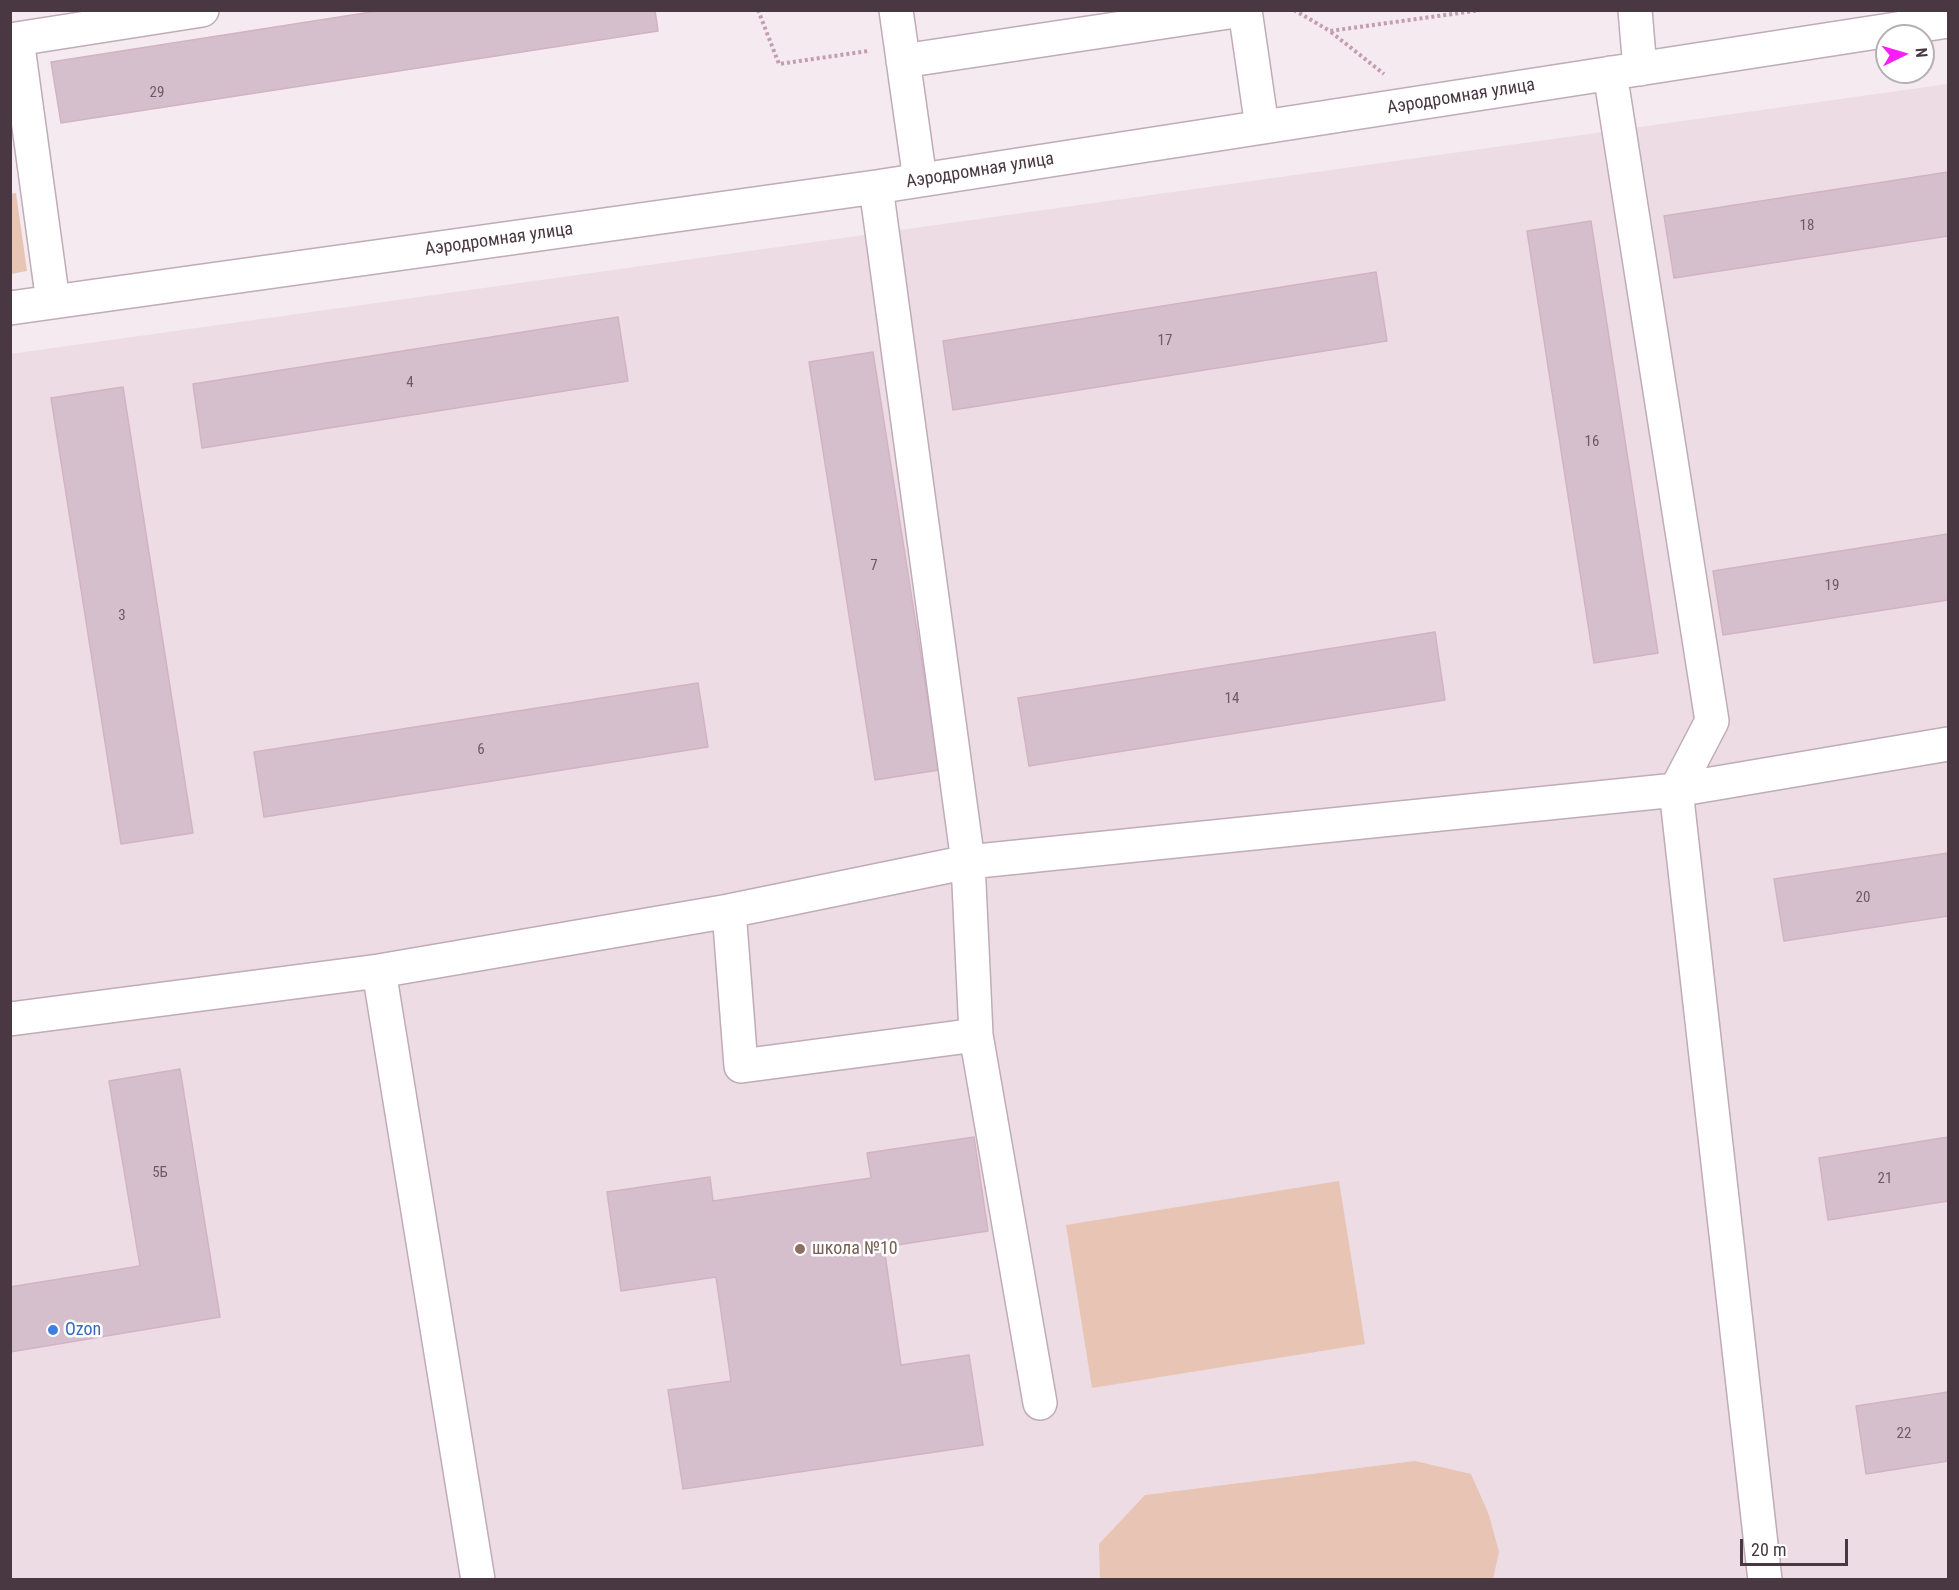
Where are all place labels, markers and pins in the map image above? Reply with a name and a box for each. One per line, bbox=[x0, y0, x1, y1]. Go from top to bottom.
place label: школа №10 bbox=[812, 1238, 898, 1260]
marker: школа №10 bbox=[793, 1242, 807, 1256]
place label: Ozon bbox=[65, 1319, 101, 1341]
marker: Ozon bbox=[46, 1323, 60, 1337]

